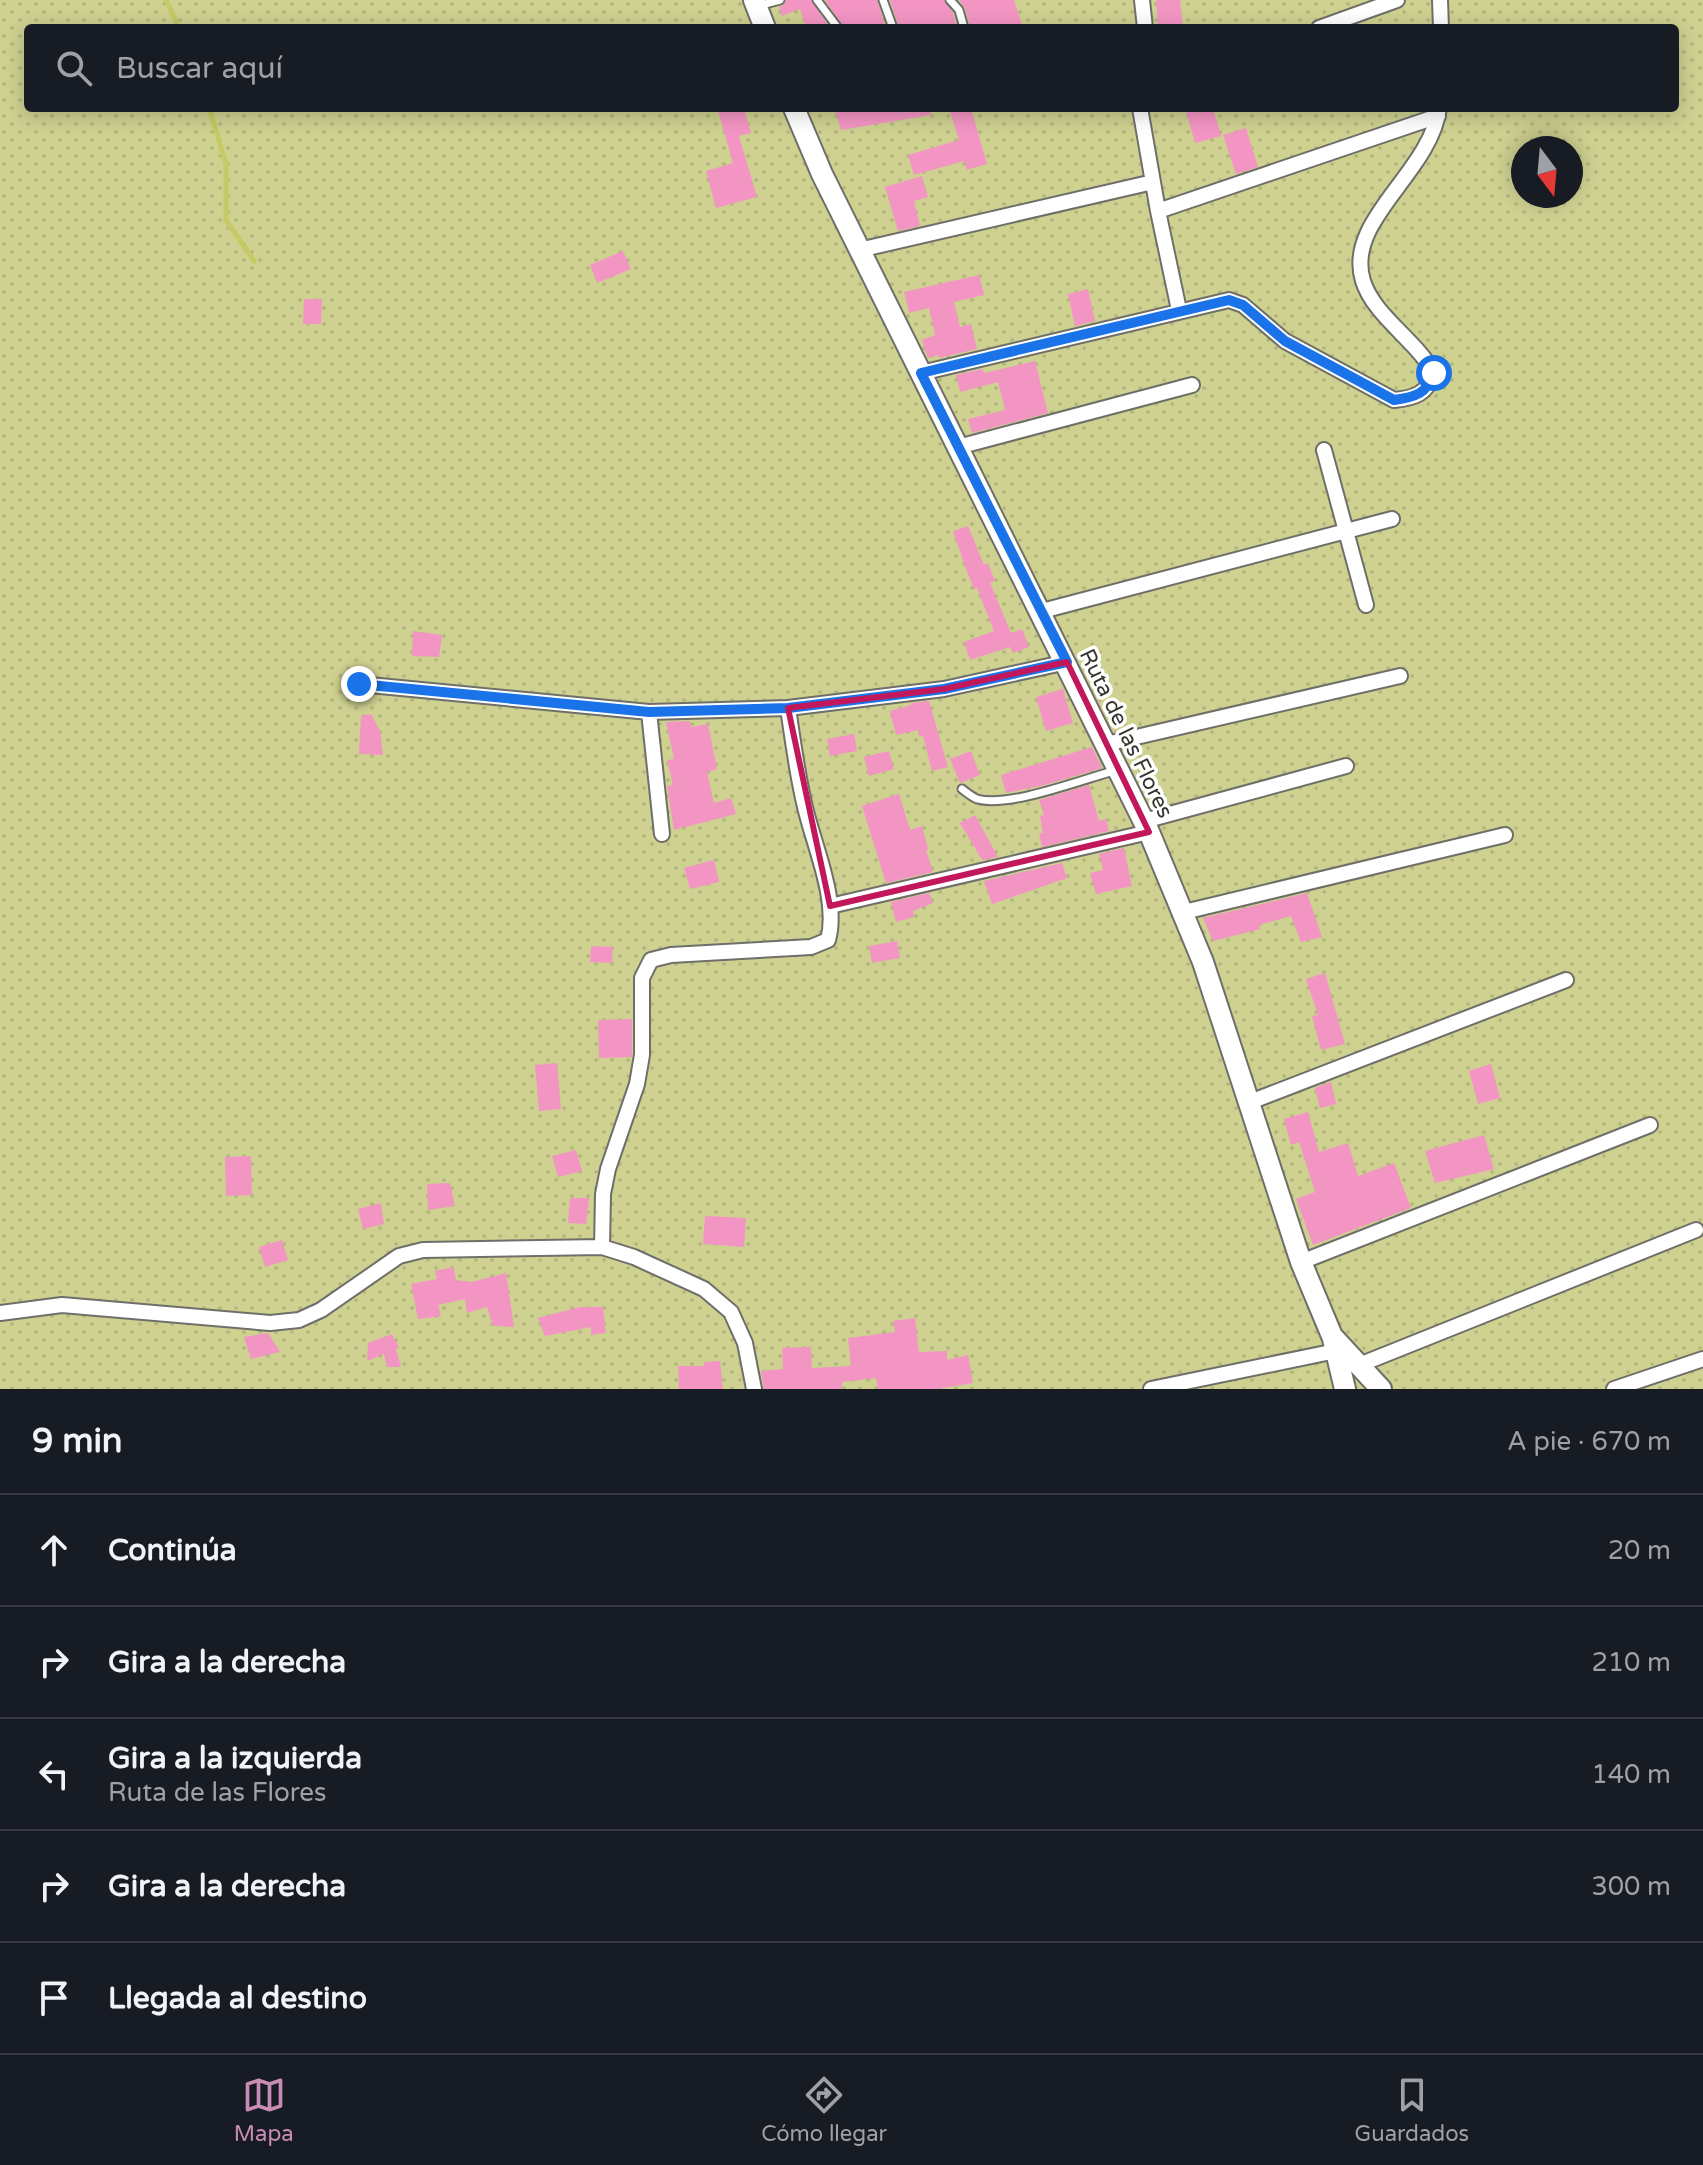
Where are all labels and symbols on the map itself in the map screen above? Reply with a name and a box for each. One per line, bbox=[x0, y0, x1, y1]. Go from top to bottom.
north arrow bbox=[1511, 136, 1583, 208]
route start bbox=[1416, 355, 1452, 391]
street label: Ruta de las Flores bbox=[1074, 645, 1178, 822]
route end bbox=[341, 666, 377, 702]

